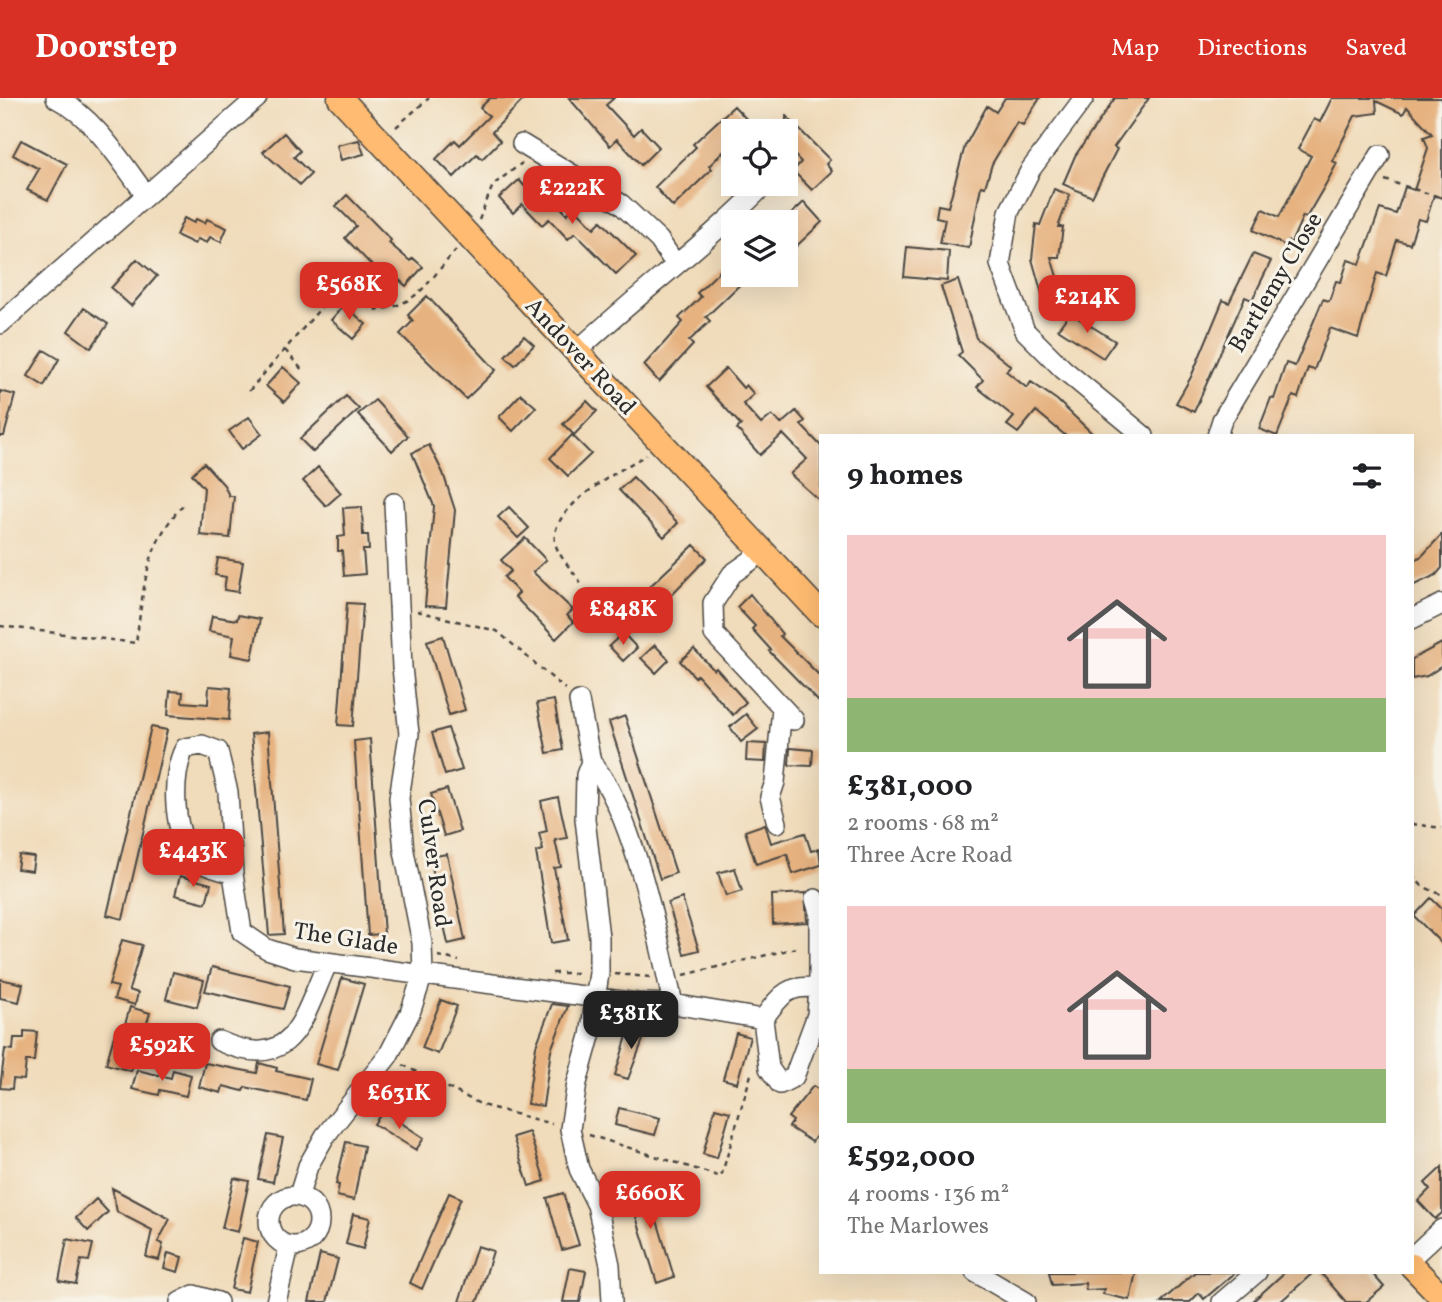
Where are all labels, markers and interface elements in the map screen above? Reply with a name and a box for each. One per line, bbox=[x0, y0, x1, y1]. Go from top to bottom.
text: Doorstep bbox=[35, 26, 177, 72]
text: Map bbox=[1111, 32, 1159, 66]
text: Directions bbox=[1197, 32, 1307, 66]
text: Saved bbox=[1345, 32, 1407, 66]
map controls bbox=[721, 119, 798, 287]
button: locate bbox=[721, 119, 798, 196]
pin: £222K bbox=[523, 166, 621, 226]
text: £222K bbox=[539, 173, 605, 205]
street label: Bartlemy Close bbox=[1221, 206, 1332, 360]
button: layers bbox=[721, 210, 798, 287]
pin: £568K bbox=[300, 262, 398, 322]
text: £568K bbox=[316, 269, 382, 301]
pin: £214K bbox=[1038, 275, 1136, 335]
text: £214K bbox=[1054, 282, 1120, 314]
street label: Andover Road bbox=[516, 291, 643, 424]
text: 9 homes bbox=[847, 455, 963, 497]
icon: filters bbox=[1348, 457, 1386, 495]
icon: home bbox=[1054, 581, 1180, 707]
pin: £848K bbox=[574, 588, 672, 647]
text: £848K bbox=[589, 594, 657, 626]
text: £381,000 bbox=[847, 766, 973, 808]
street label: Culver Road bbox=[407, 797, 459, 930]
text: 2 rooms · 68 m² bbox=[847, 808, 999, 840]
pin: £443K bbox=[144, 830, 242, 889]
text: £443K bbox=[159, 836, 227, 868]
text: Three Acre Road bbox=[847, 840, 1013, 872]
street label: The Glade bbox=[291, 915, 401, 965]
icon: home bbox=[1054, 952, 1180, 1078]
pin: £381K bbox=[582, 992, 680, 1051]
text: £381K bbox=[599, 998, 663, 1030]
pin: £592K bbox=[113, 1024, 211, 1083]
text: £592K bbox=[129, 1030, 195, 1062]
pin: £631K bbox=[350, 1072, 448, 1131]
text: £631K bbox=[367, 1078, 431, 1110]
text: £592,000 bbox=[847, 1137, 975, 1179]
pin: £660K bbox=[601, 1172, 699, 1231]
text: £660K bbox=[615, 1178, 685, 1210]
text: 4 rooms · 136 m² bbox=[847, 1179, 1009, 1211]
text: The Marlowes bbox=[847, 1211, 989, 1243]

